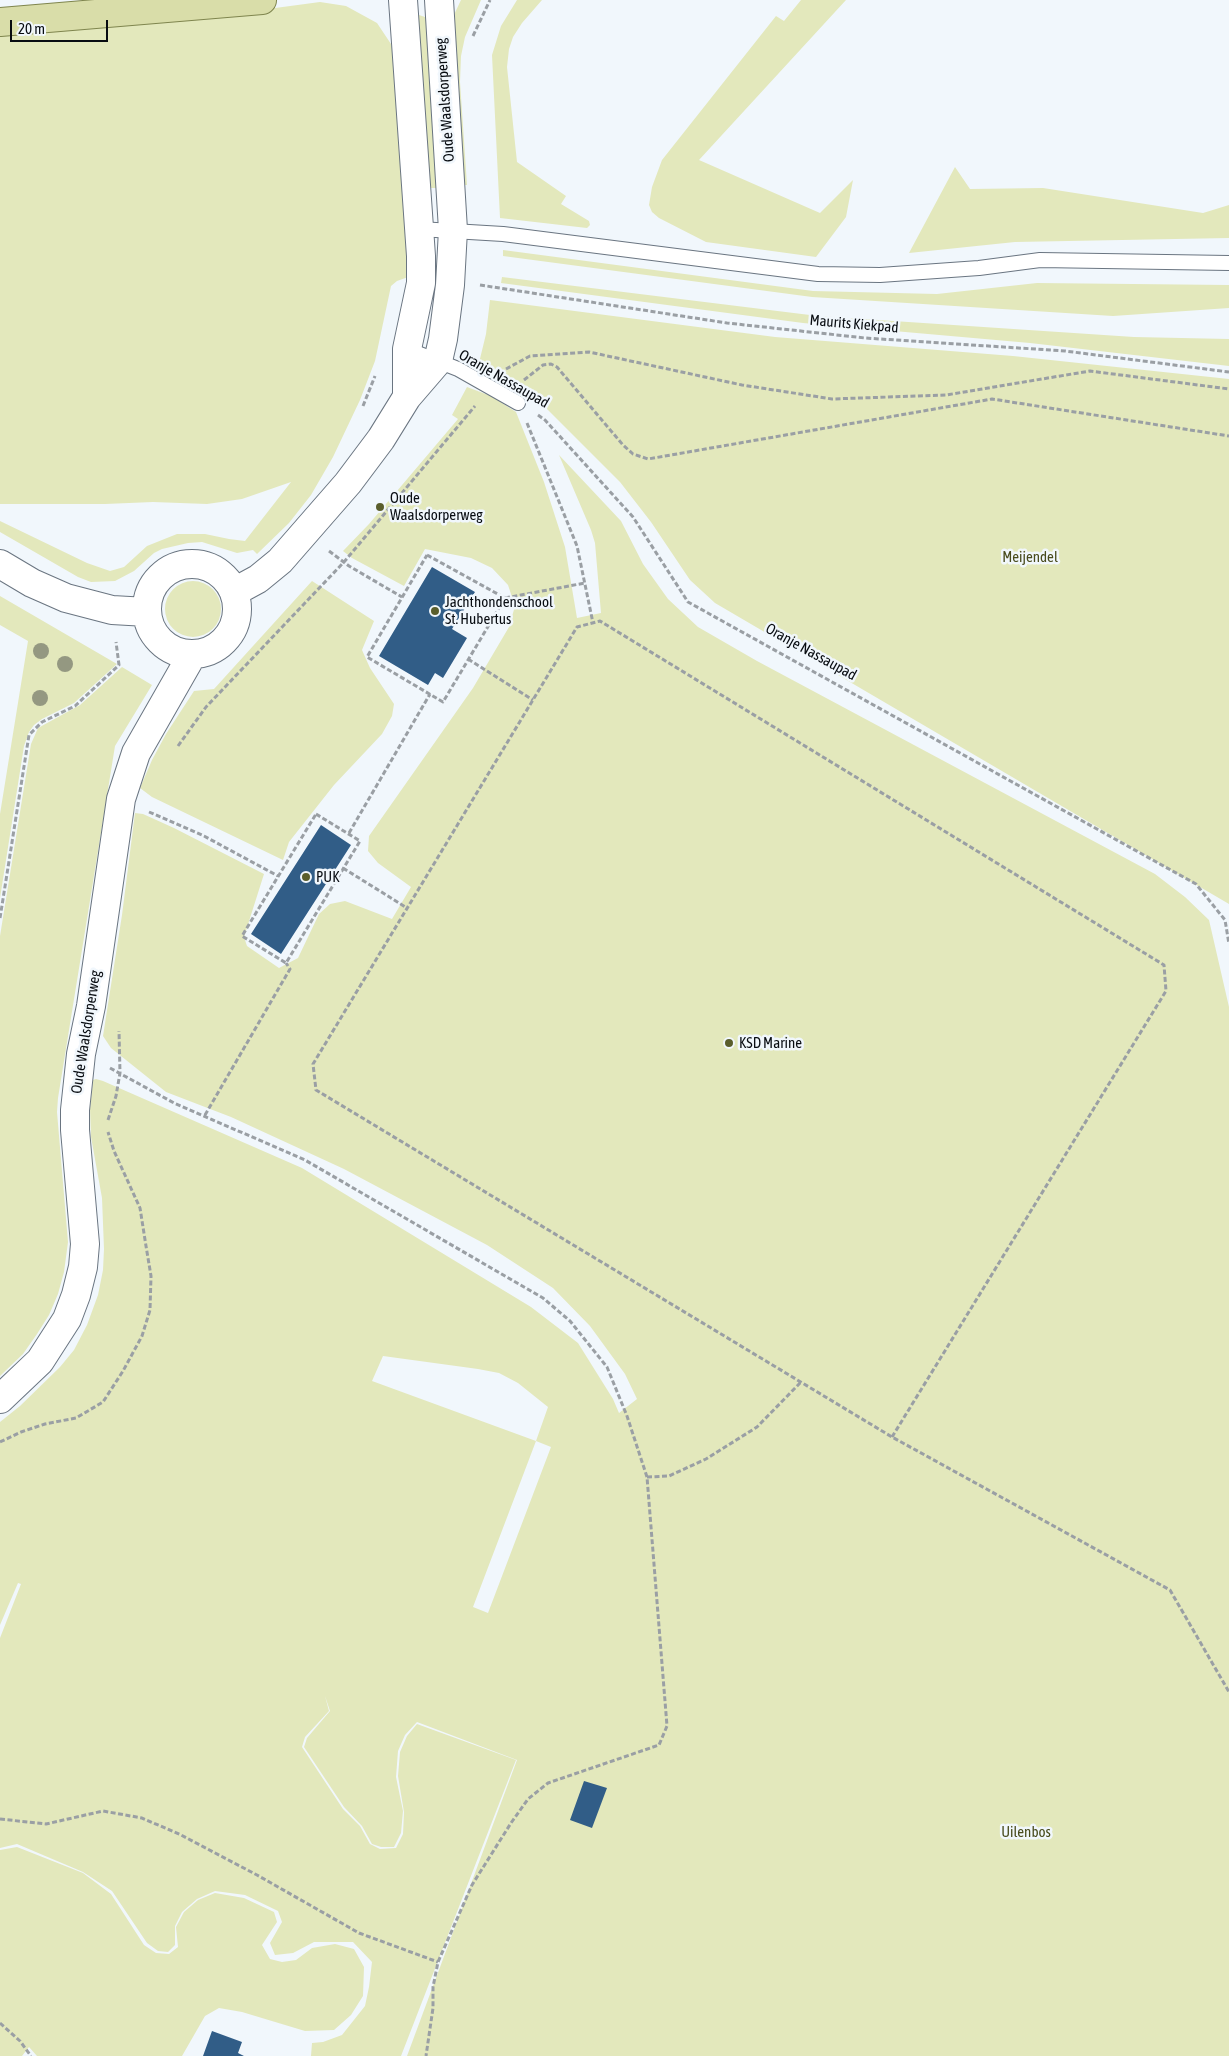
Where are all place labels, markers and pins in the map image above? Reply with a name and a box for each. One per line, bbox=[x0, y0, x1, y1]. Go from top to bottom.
place label: Oude Waalsdorperweg bbox=[390, 489, 483, 524]
marker: Oude Waalsdorperweg bbox=[374, 501, 386, 513]
place label: Jachthondenschool St. Hubertus bbox=[445, 593, 553, 628]
marker: Jachthondenschool St. Hubertus bbox=[429, 605, 441, 617]
place label: PUK bbox=[316, 868, 340, 886]
marker: PUK bbox=[300, 871, 312, 883]
place label: KSD Marine bbox=[739, 1034, 802, 1052]
marker: KSD Marine bbox=[723, 1037, 735, 1049]

